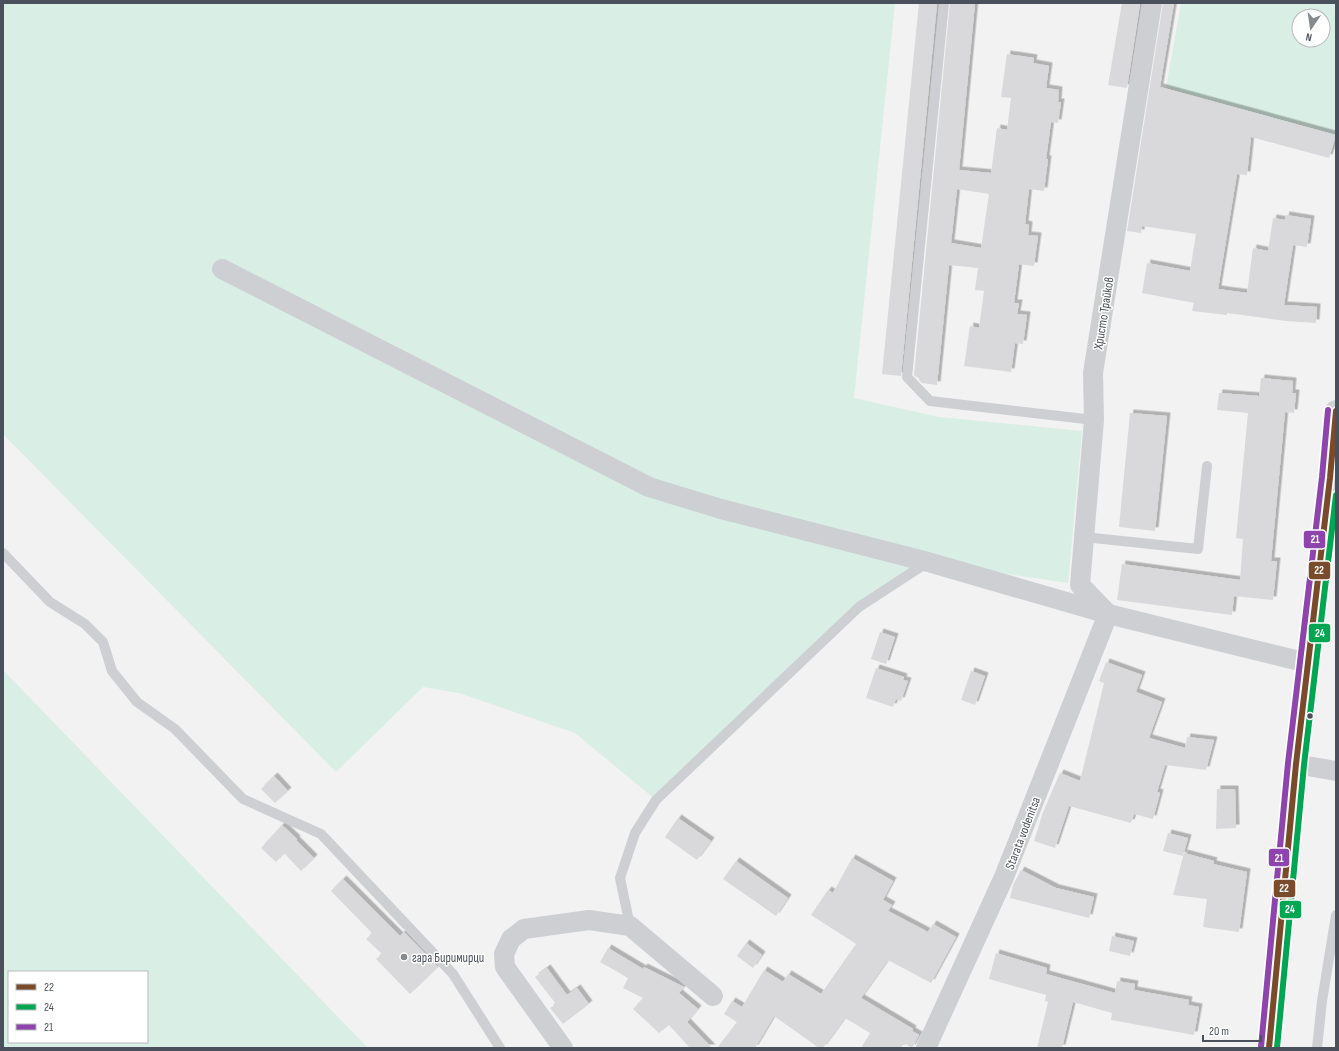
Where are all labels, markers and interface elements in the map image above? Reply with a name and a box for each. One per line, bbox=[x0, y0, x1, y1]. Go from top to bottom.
north arrow bbox=[1291, 8, 1331, 48]
text: N bbox=[1304, 30, 1313, 44]
street label: Христо Трайков bbox=[1090, 276, 1118, 351]
line badge: 21 bbox=[1303, 530, 1326, 549]
text: 21 bbox=[1310, 533, 1320, 546]
line badge: 22 bbox=[1308, 561, 1331, 580]
text: 22 bbox=[1314, 564, 1324, 577]
line badge: 24 bbox=[1308, 623, 1331, 643]
text: 24 bbox=[1315, 627, 1325, 640]
unlabelled marker bbox=[1305, 711, 1315, 721]
street label: Starata vodenitsa bbox=[1002, 795, 1044, 872]
line badge: 21 bbox=[1268, 848, 1290, 867]
text: 21 bbox=[1274, 852, 1284, 865]
line badge: 22 bbox=[1273, 879, 1296, 898]
text: 22 bbox=[1279, 882, 1289, 895]
line badge: 24 bbox=[1279, 900, 1302, 919]
text: 24 bbox=[1285, 903, 1295, 916]
place label: гара Биримирци bbox=[412, 950, 484, 966]
marker: гара Биримирци bbox=[399, 952, 409, 962]
legend bbox=[8, 971, 148, 1043]
text: 22 bbox=[44, 980, 54, 995]
text: 24 bbox=[44, 1000, 54, 1015]
scale bar bbox=[1203, 1017, 1261, 1043]
text: 21 bbox=[44, 1020, 54, 1035]
text: 20 m bbox=[1209, 1024, 1229, 1039]

